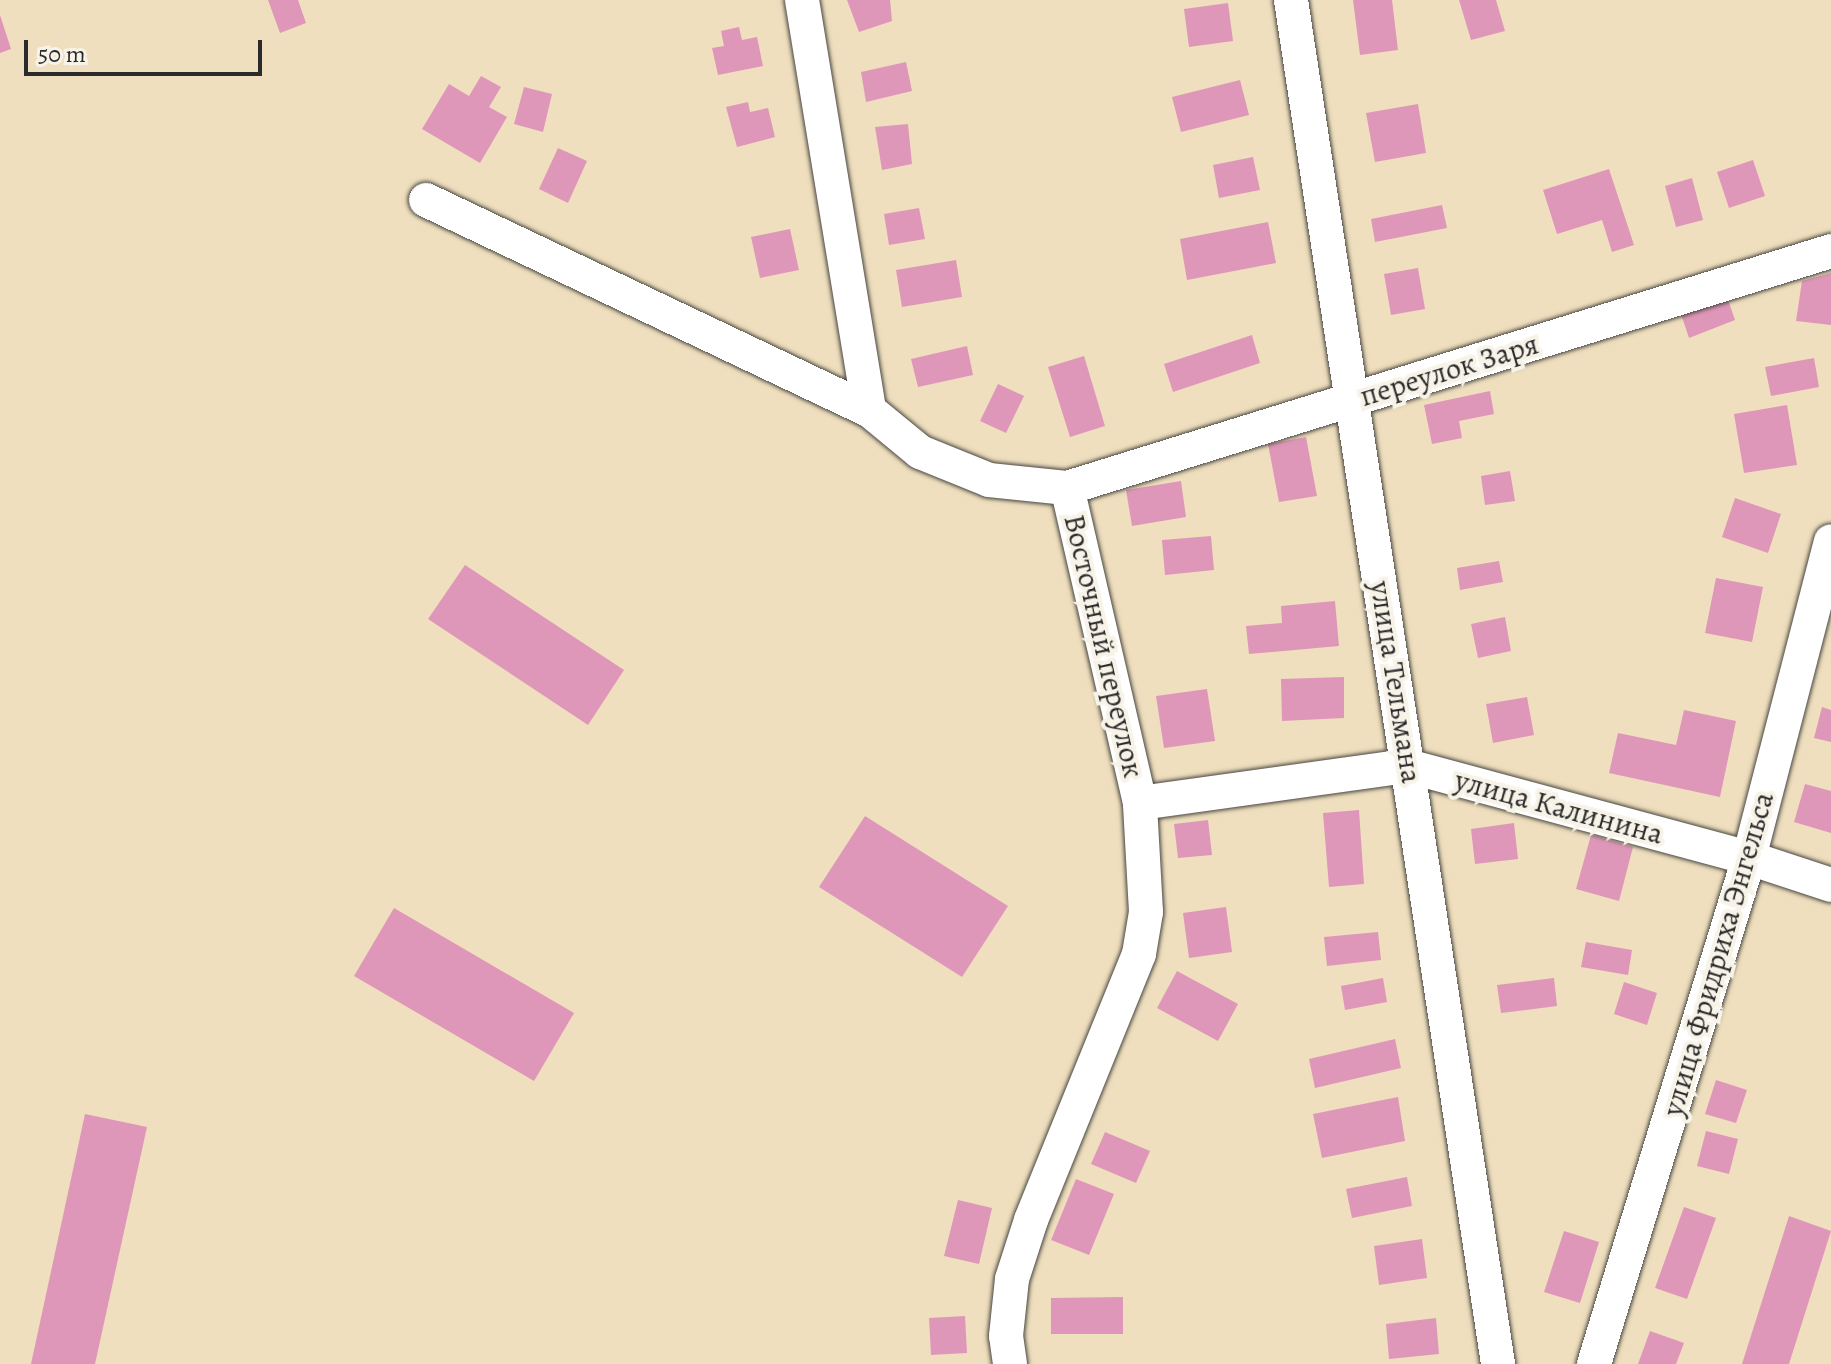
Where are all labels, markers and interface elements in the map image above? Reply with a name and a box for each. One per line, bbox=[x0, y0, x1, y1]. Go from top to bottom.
scale bar bbox=[28, 24, 266, 74]
text: 50 m bbox=[38, 38, 86, 70]
street label: переулок Заря bbox=[1355, 326, 1543, 414]
street label: Восточный переулок bbox=[1056, 511, 1152, 781]
street label: улица Тельмана bbox=[1362, 578, 1430, 786]
street label: улица Калинина bbox=[1451, 762, 1667, 852]
street label: улица Фридриха Энгельса bbox=[1654, 788, 1782, 1120]

